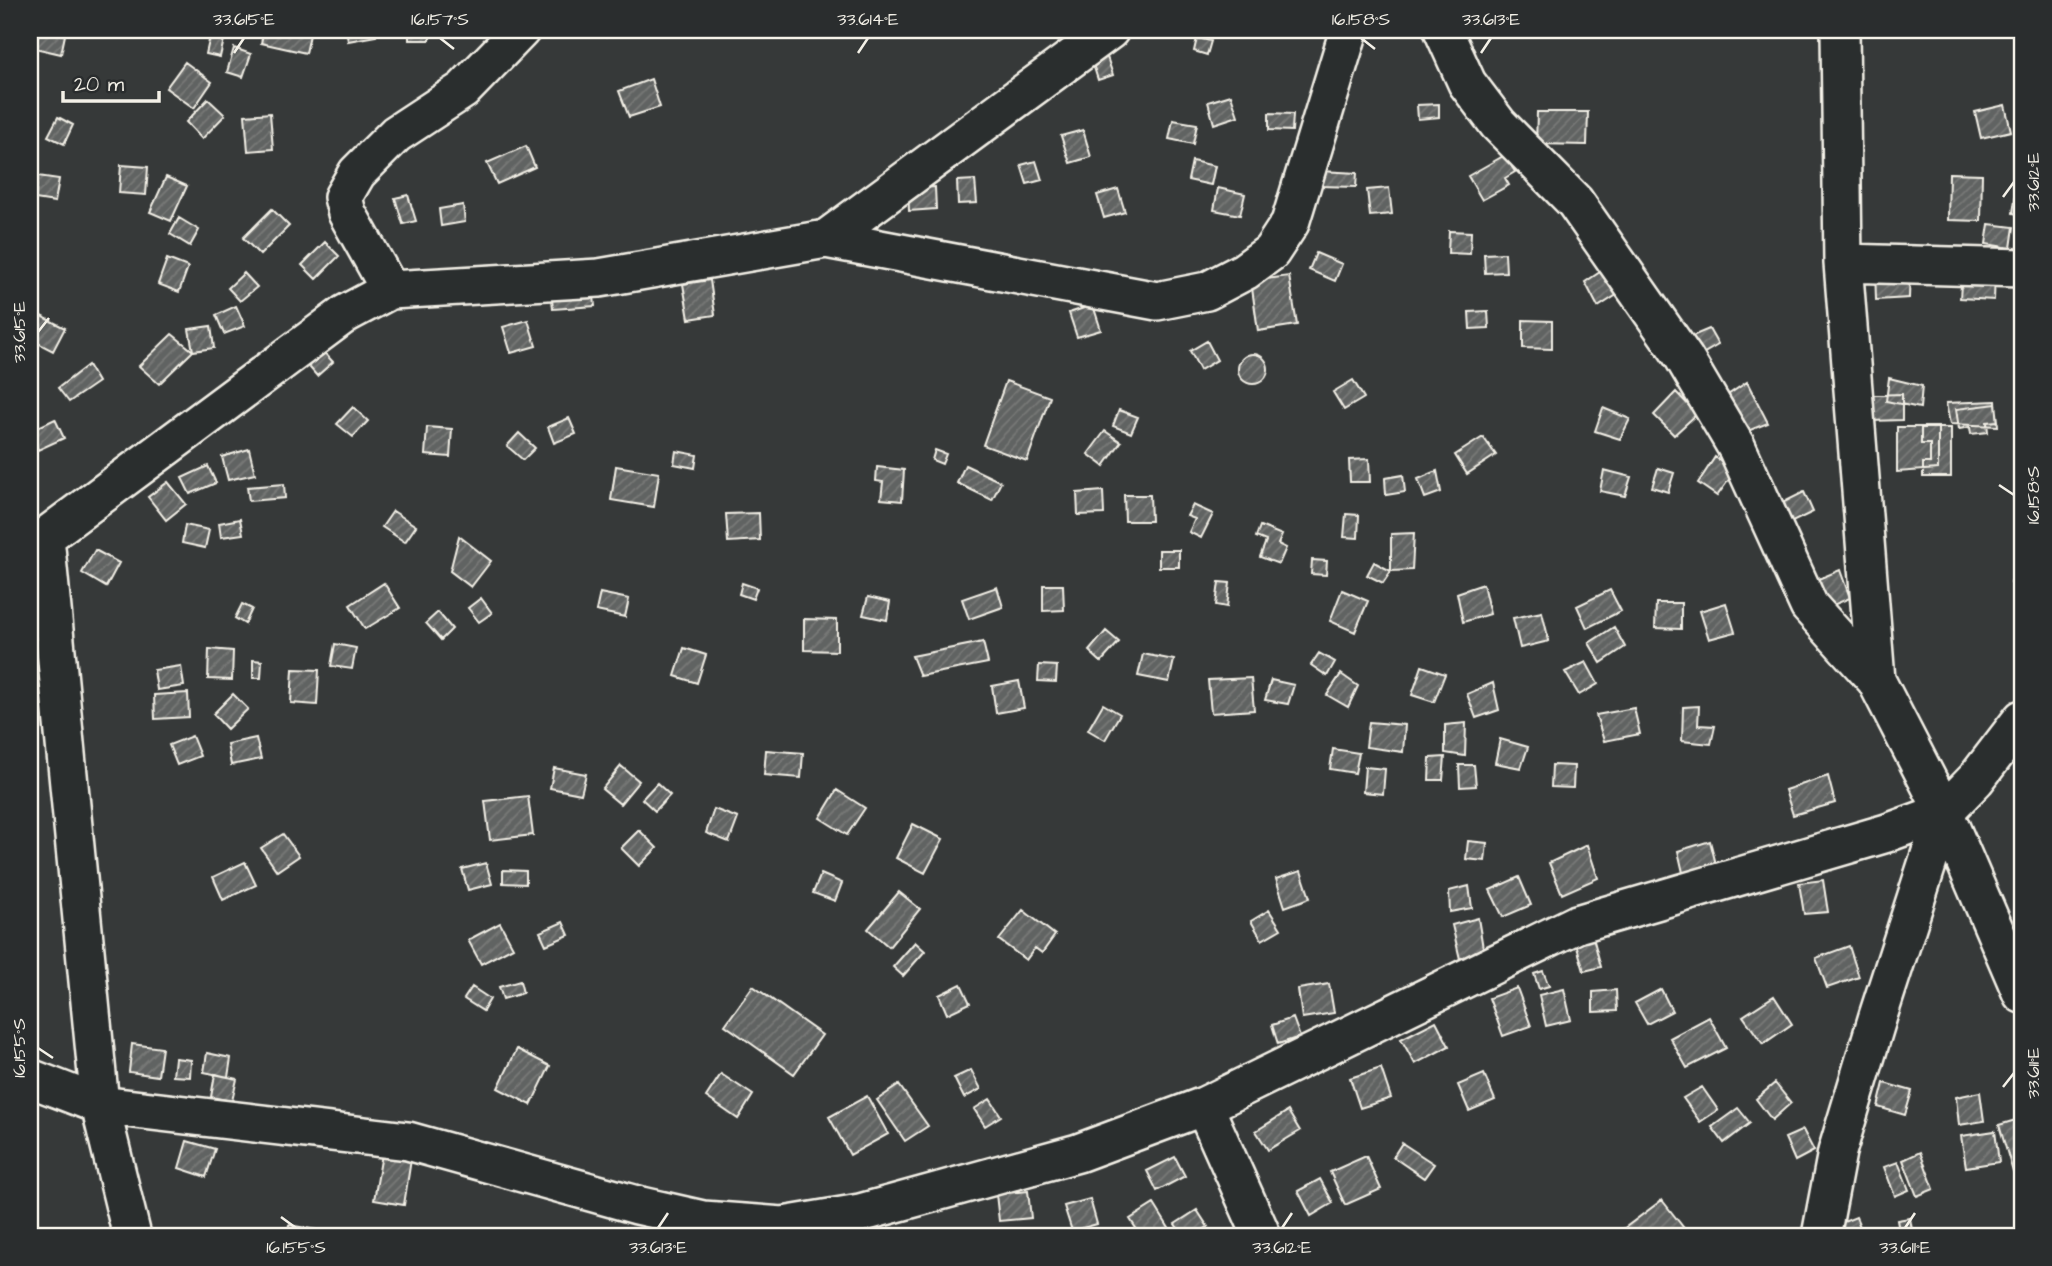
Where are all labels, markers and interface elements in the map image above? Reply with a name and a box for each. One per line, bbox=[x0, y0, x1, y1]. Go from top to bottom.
text: 33.615°E bbox=[213, 7, 275, 32]
text: 16.157°S bbox=[411, 7, 469, 32]
text: 33.614°E bbox=[837, 7, 899, 32]
text: 16.158°S bbox=[1332, 7, 1390, 32]
text: 33.613°E bbox=[1462, 7, 1520, 32]
scale bar bbox=[63, 60, 159, 104]
text: 20 m bbox=[74, 70, 125, 99]
text: 33.612°E bbox=[2021, 152, 2046, 212]
text: 33.615°E bbox=[7, 301, 32, 363]
text: 16.158°S bbox=[2021, 466, 2046, 524]
text: 16.155°S bbox=[7, 1018, 32, 1078]
text: 33.611°E bbox=[2021, 1047, 2046, 1099]
text: 16.155°S bbox=[266, 1235, 326, 1260]
text: 33.613°E bbox=[629, 1235, 687, 1260]
text: 33.612°E bbox=[1252, 1235, 1312, 1260]
text: 33.611°E bbox=[1879, 1235, 1931, 1260]

